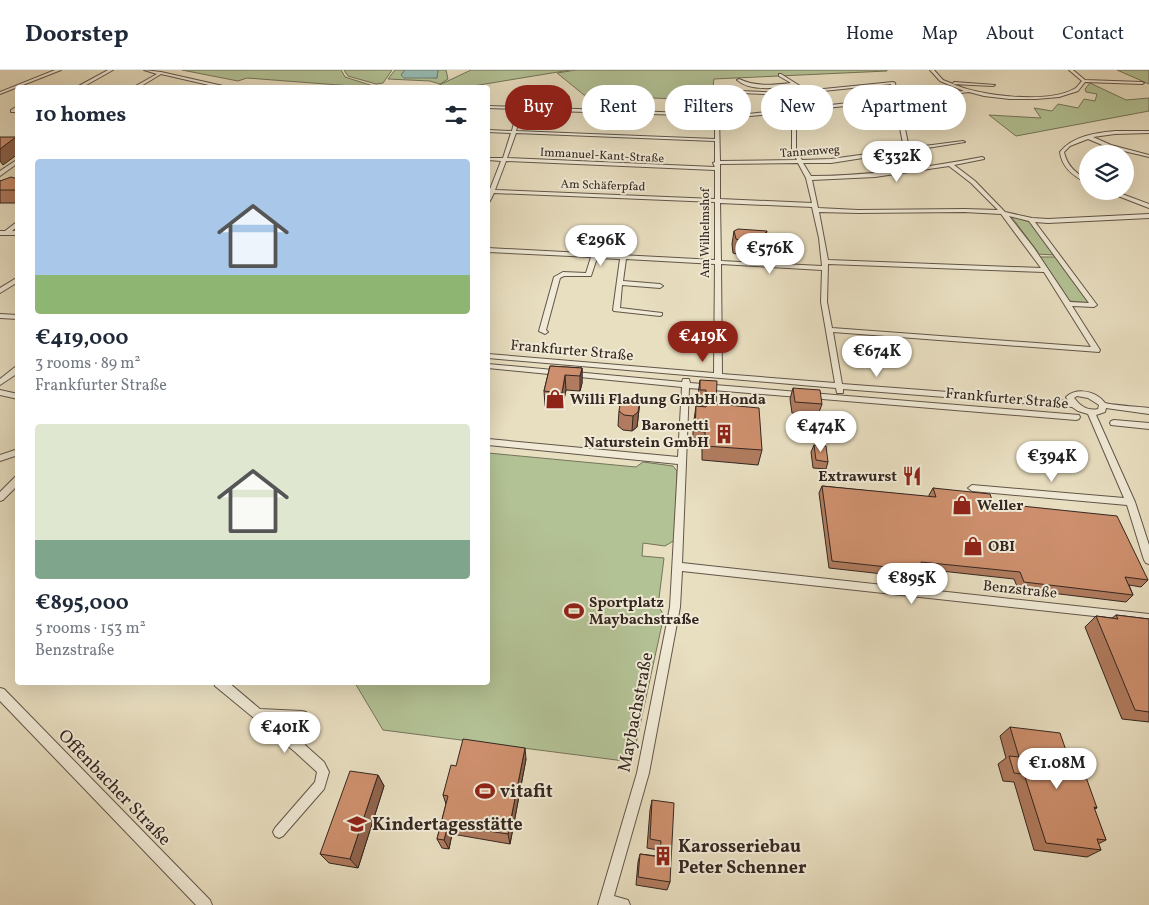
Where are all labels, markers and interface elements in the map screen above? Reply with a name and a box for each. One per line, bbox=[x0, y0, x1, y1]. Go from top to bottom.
text: Doorstep bbox=[25, 18, 129, 52]
text: Home bbox=[846, 22, 894, 47]
text: Map bbox=[922, 22, 958, 47]
text: About bbox=[986, 22, 1034, 47]
text: Contact bbox=[1062, 22, 1124, 47]
chip: Buy bbox=[505, 85, 572, 130]
chip: Rent bbox=[582, 85, 655, 130]
chip: Filters bbox=[665, 85, 751, 130]
chip: New bbox=[761, 85, 833, 130]
chip: Apartment bbox=[843, 85, 966, 130]
text: 10 homes bbox=[35, 101, 126, 130]
icon: filters bbox=[442, 101, 470, 129]
pin: €332K bbox=[862, 140, 932, 183]
street label: Tannenweg bbox=[780, 142, 841, 162]
street label: Immanuel-Kant-Straße bbox=[539, 145, 665, 167]
map controls bbox=[1079, 145, 1134, 200]
button: layers bbox=[1079, 145, 1134, 200]
text: €332K bbox=[873, 146, 921, 168]
street label: Am Schäferpfad bbox=[560, 177, 646, 195]
street label: Am Wilhelmshof bbox=[698, 186, 714, 278]
icon: home bbox=[208, 191, 298, 281]
pin: €296K bbox=[566, 224, 636, 267]
text: €296K bbox=[576, 230, 626, 252]
pin: €576K bbox=[735, 232, 805, 275]
text: €576K bbox=[746, 238, 794, 260]
pin: €419K bbox=[668, 320, 738, 363]
text: €419,000 bbox=[35, 324, 129, 353]
text: €419K bbox=[679, 326, 727, 348]
street label: Frankfurter Straße bbox=[509, 336, 634, 367]
pin: €674K bbox=[842, 336, 912, 378]
text: €674K bbox=[853, 341, 901, 363]
text: 3 rooms · 89 m² bbox=[35, 353, 140, 375]
text: Frankfurter Straße bbox=[35, 375, 167, 397]
street label: Frankfurter Straße bbox=[944, 384, 1069, 415]
shop icon: Willi Fladung GmbH Honda bbox=[544, 388, 566, 410]
place label: Willi Fladung GmbH Honda bbox=[570, 390, 766, 411]
pin: €474K bbox=[786, 410, 856, 453]
place label: Baronetti Naturstein GmbH bbox=[584, 416, 709, 454]
text: €474K bbox=[797, 416, 845, 438]
building icon: Baronetti Naturstein GmbH bbox=[713, 423, 735, 445]
pin: €394K bbox=[1017, 440, 1087, 483]
text: €394K bbox=[1027, 446, 1077, 468]
icon: home bbox=[208, 456, 298, 546]
restaurant icon: Extrawurst bbox=[901, 465, 923, 487]
place label: Extrawurst bbox=[818, 467, 897, 488]
shop icon: Weller bbox=[951, 494, 973, 516]
place label: Weller bbox=[977, 496, 1023, 517]
shop icon: OBI bbox=[962, 535, 984, 557]
place label: OBI bbox=[988, 537, 1015, 558]
pin: €895K bbox=[877, 562, 947, 605]
text: €895K bbox=[888, 568, 936, 590]
street label: Benzstraße bbox=[982, 576, 1058, 605]
text: €895,000 bbox=[35, 589, 129, 618]
place label: Sportplatz Maybachstraße bbox=[589, 593, 699, 631]
sports icon: Sportplatz Maybachstraße bbox=[563, 600, 585, 622]
text: 5 rooms · 153 m² bbox=[35, 618, 146, 640]
text: Benzstraße bbox=[35, 640, 114, 662]
street label: Maybachstraße bbox=[613, 650, 660, 774]
pin: €401K bbox=[250, 712, 320, 754]
text: €401K bbox=[260, 717, 310, 739]
street label: Offenbacher Straße bbox=[52, 724, 176, 852]
pin: €1.08M bbox=[1016, 748, 1098, 790]
text: €1.08M bbox=[1029, 753, 1085, 775]
sports icon: vitafit bbox=[474, 780, 496, 802]
place label: vitafit bbox=[500, 780, 553, 805]
school or university icon: Kindertagesstätte bbox=[346, 813, 368, 835]
place label: Kindertagesstätte bbox=[372, 813, 523, 838]
place label: Karosseriebau Peter Schenner bbox=[678, 835, 807, 881]
building icon: Karosseriebau Peter Schenner bbox=[652, 845, 674, 867]

